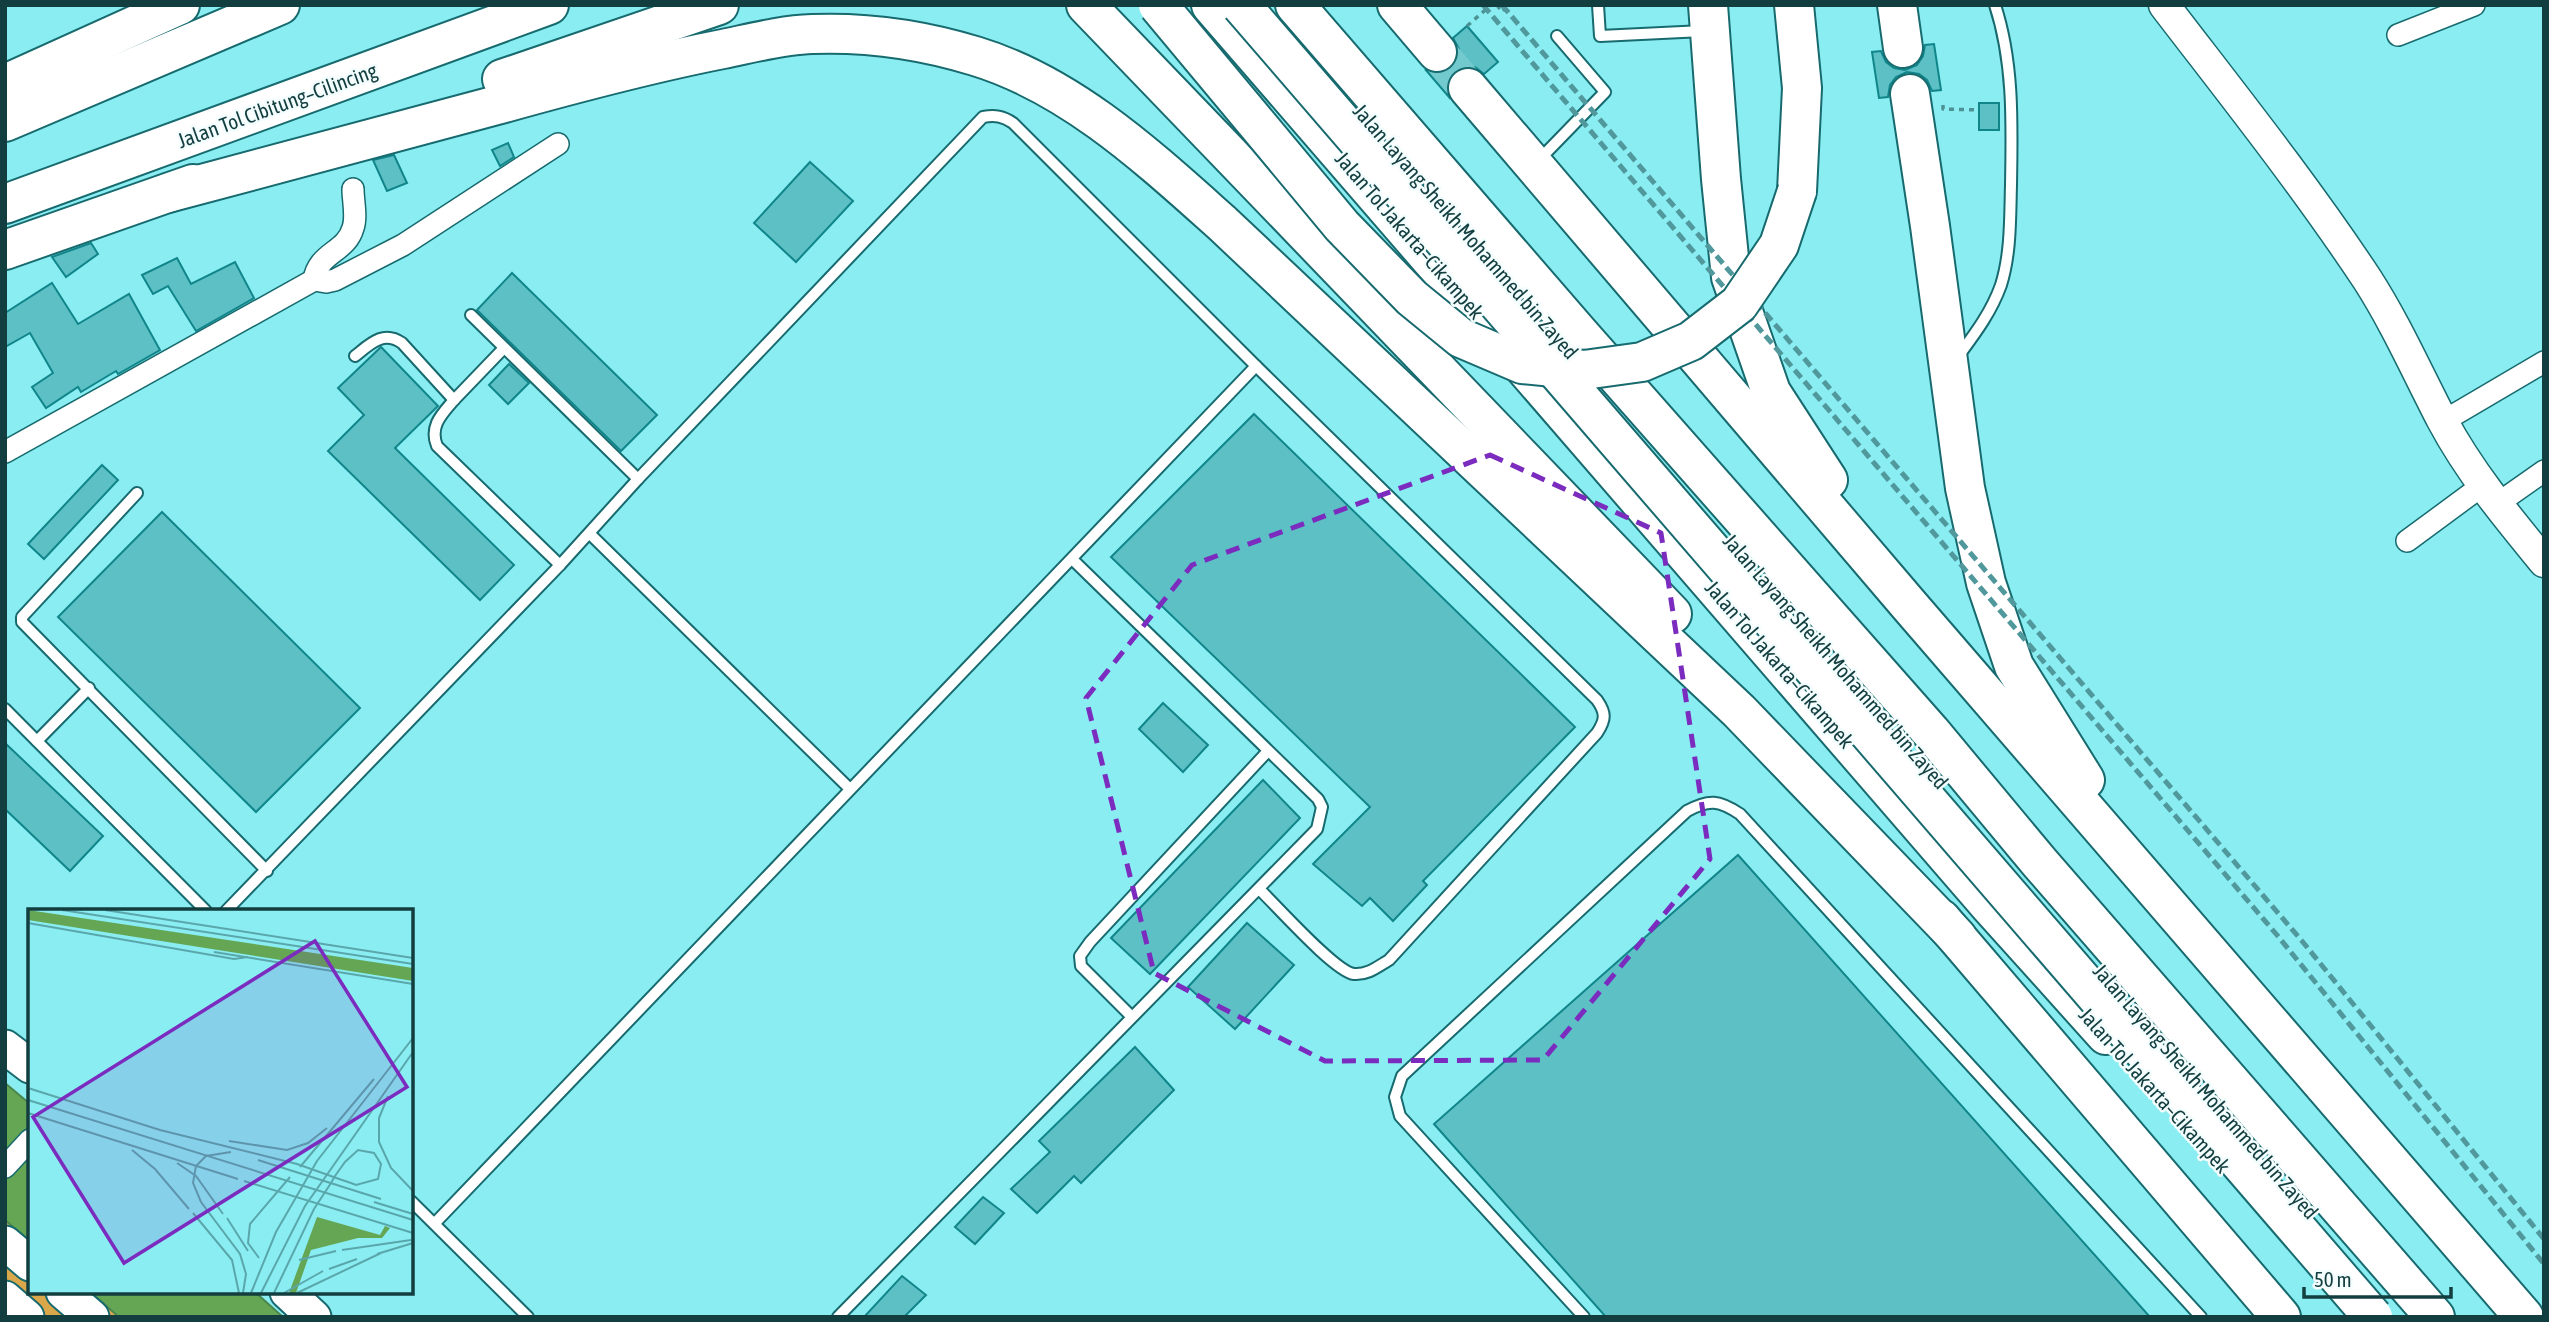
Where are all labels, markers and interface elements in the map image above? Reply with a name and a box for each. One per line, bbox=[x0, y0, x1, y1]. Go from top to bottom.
street label: Jalan Tol Cibitung–Cilincing bbox=[174, 58, 380, 152]
street label: Jalan Layang Sheikh Mohammed bin Zayed bbox=[1349, 99, 1583, 363]
street label: Jalan Tol Jakarta–Cikampek bbox=[1331, 146, 1489, 324]
street label: Jalan Layang Sheikh Mohammed bin Zayed bbox=[1719, 529, 1953, 793]
street label: Jalan Tol Jakarta–Cikampek bbox=[1701, 575, 1859, 753]
inset map bbox=[28, 909, 413, 1294]
street label: Jalan Layang Sheikh Mohammed bin Zayed bbox=[2089, 959, 2323, 1223]
street label: Jalan Tol Jakarta–Cikampek bbox=[2074, 1002, 2236, 1178]
scale bar bbox=[2304, 1256, 2451, 1300]
text: 50 m bbox=[2314, 1267, 2352, 1291]

